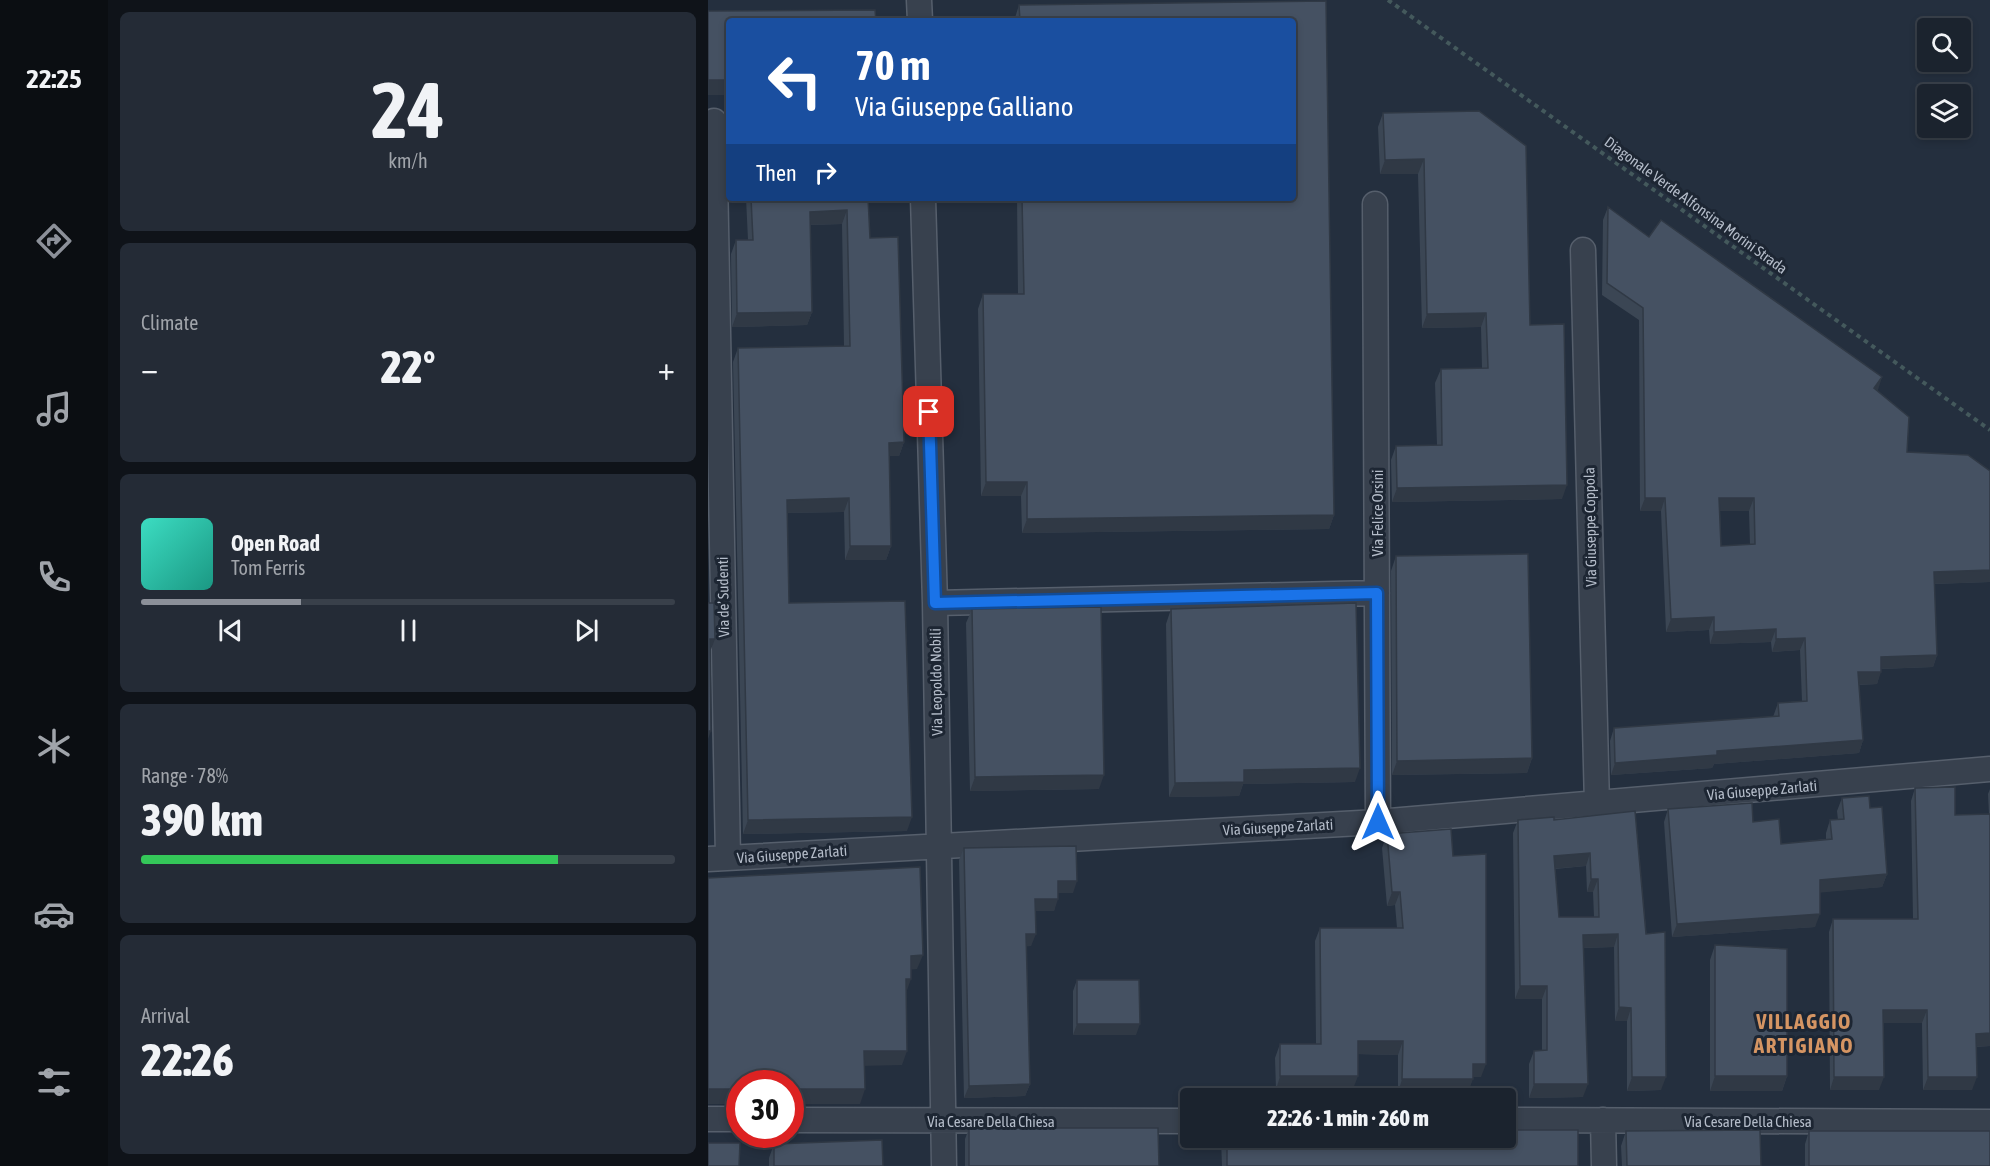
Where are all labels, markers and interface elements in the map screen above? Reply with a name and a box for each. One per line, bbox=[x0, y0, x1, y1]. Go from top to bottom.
map controls bbox=[1917, 18, 1971, 138]
button: search bbox=[1917, 18, 1971, 72]
text: 70 m bbox=[855, 41, 930, 89]
icon: left bbox=[756, 42, 834, 120]
text: 22:25 bbox=[26, 63, 82, 94]
text: 24 bbox=[371, 65, 445, 155]
button: layers bbox=[1917, 84, 1971, 138]
text: Via Giuseppe Galliano bbox=[855, 91, 1073, 122]
street label: Diagonale Verde Alfonsina Morini Strada bbox=[1601, 133, 1791, 277]
text: km/h bbox=[388, 149, 428, 172]
icon: right bbox=[809, 156, 842, 189]
text: Then bbox=[756, 160, 797, 186]
icon: directions bbox=[33, 220, 75, 262]
text: Climate bbox=[141, 311, 198, 334]
text: 22° bbox=[381, 341, 435, 393]
text: − bbox=[141, 349, 158, 387]
text: + bbox=[658, 349, 675, 387]
pin bbox=[903, 386, 954, 437]
icon: music bbox=[33, 388, 75, 430]
icon: arrive bbox=[912, 395, 945, 428]
street label: Via Giuseppe Coppola bbox=[1580, 467, 1600, 587]
street label: Via Felice Orsini bbox=[1369, 470, 1386, 556]
text: Open Road bbox=[231, 530, 320, 556]
icon: phone bbox=[33, 556, 75, 598]
text: Tom Ferris bbox=[231, 556, 305, 579]
street label: Via de’ Sudenti bbox=[714, 556, 732, 638]
icon: previous bbox=[214, 614, 247, 647]
icon: pause bbox=[392, 614, 425, 647]
icon: next bbox=[570, 614, 603, 647]
street label: Via Leopoldo Nobili bbox=[927, 628, 945, 736]
icon: climate bbox=[33, 725, 75, 767]
text: Range · 78% bbox=[141, 764, 228, 787]
street label: Via Giuseppe Zarlati bbox=[1706, 777, 1818, 803]
position arrow bbox=[1346, 790, 1410, 854]
text: 390 km bbox=[141, 794, 263, 846]
street label: Via Giuseppe Zarlati bbox=[1222, 816, 1334, 838]
street label: Via Giuseppe Zarlati bbox=[736, 842, 848, 866]
icon: car bbox=[33, 893, 75, 935]
text: Arrival bbox=[141, 1004, 190, 1027]
district label: VILLAGGIO ARTIGIANO bbox=[1753, 1009, 1854, 1057]
text: 22:26 bbox=[141, 1034, 234, 1086]
icon: filters bbox=[33, 1061, 75, 1103]
speed limit sign: 30 bbox=[726, 1070, 804, 1148]
text: 22:26 · 1 min · 260 m bbox=[1267, 1105, 1429, 1131]
street label: Via Cesare Della Chiesa bbox=[927, 1113, 1055, 1130]
street label: Via Cesare Della Chiesa bbox=[1684, 1113, 1812, 1130]

